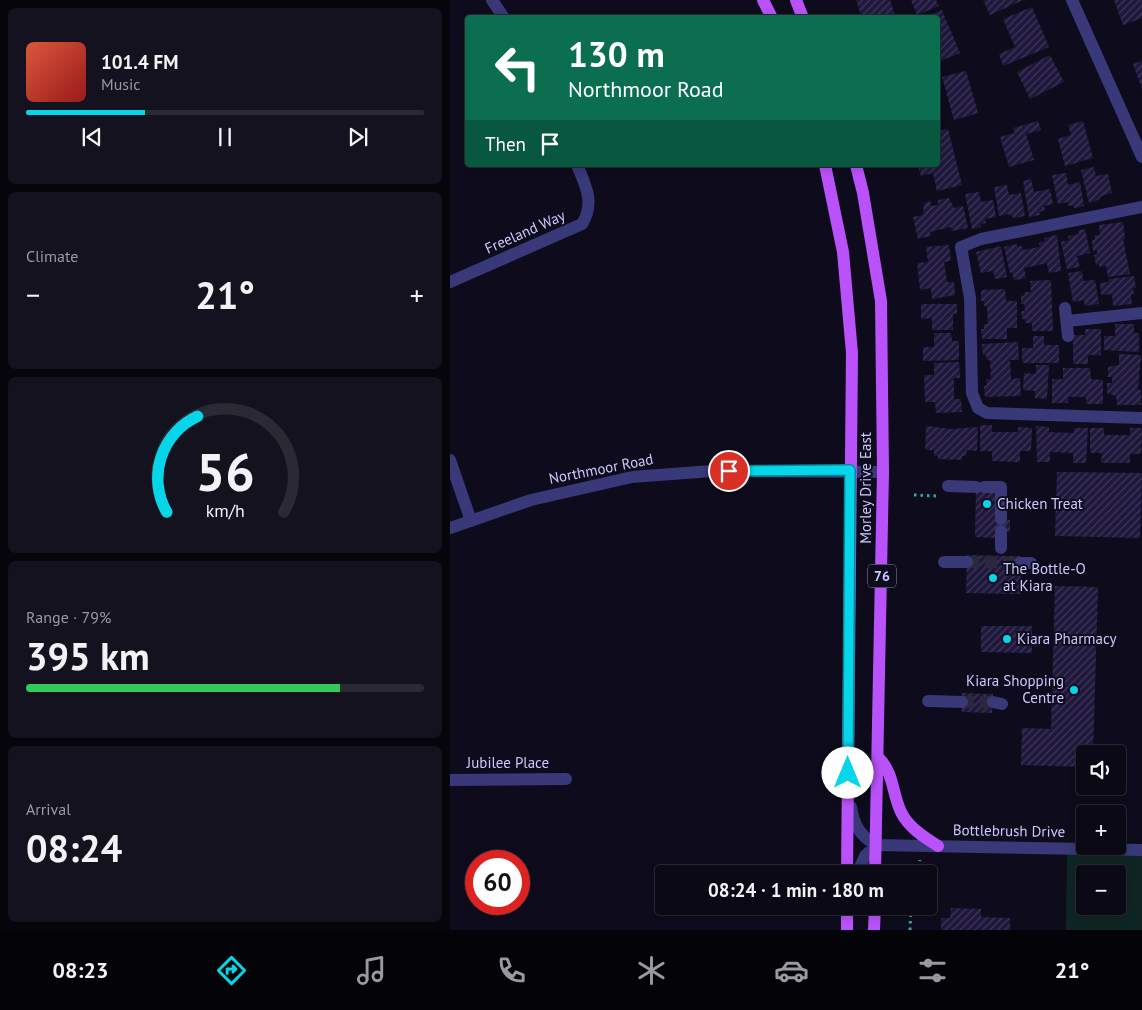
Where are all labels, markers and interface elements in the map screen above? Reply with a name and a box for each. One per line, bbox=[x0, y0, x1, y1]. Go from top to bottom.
text: 130 m bbox=[568, 31, 665, 77]
icon: left bbox=[485, 35, 550, 100]
text: 101.4 FM bbox=[101, 50, 178, 74]
text: Music bbox=[101, 74, 141, 94]
text: Northmoor Road bbox=[568, 75, 724, 103]
icon: previous bbox=[78, 123, 106, 151]
icon: pause bbox=[211, 123, 239, 151]
icon: next bbox=[344, 123, 372, 151]
icon: arrive bbox=[536, 130, 564, 158]
text: Then bbox=[485, 132, 526, 156]
street label: Freeland Way bbox=[482, 205, 568, 258]
text: Climate bbox=[26, 246, 78, 266]
text: 21° bbox=[195, 270, 255, 319]
text: − bbox=[26, 276, 40, 313]
text: + bbox=[410, 276, 424, 313]
street label: Morley Drive East bbox=[856, 432, 875, 544]
text: 56 bbox=[196, 438, 254, 505]
street label: Northmoor Road bbox=[547, 449, 655, 488]
pin bbox=[708, 450, 750, 492]
icon: arrive bbox=[715, 457, 743, 485]
place label: Chicken Treat bbox=[997, 494, 1083, 513]
marker: Chicken Treat bbox=[981, 498, 993, 510]
text: km/h bbox=[205, 499, 245, 522]
place label: The Bottle-O at Kiara bbox=[1003, 559, 1086, 595]
road number: 76 bbox=[868, 564, 896, 588]
marker: The Bottle-O at Kiara bbox=[987, 572, 999, 584]
text: Range · 79% bbox=[26, 607, 111, 627]
place label: Kiara Pharmacy bbox=[1017, 629, 1116, 648]
text: 395 km bbox=[26, 631, 150, 680]
marker: Kiara Pharmacy bbox=[1001, 633, 1013, 645]
place label: Kiara Shopping Centre bbox=[966, 671, 1064, 707]
marker: Kiara Shopping Centre bbox=[1068, 684, 1080, 696]
map controls bbox=[1076, 745, 1126, 915]
button: sound bbox=[1076, 745, 1126, 795]
position arrow bbox=[821, 746, 873, 798]
street label: Jubilee Place bbox=[466, 753, 549, 772]
text: Arrival bbox=[26, 799, 71, 819]
button: + bbox=[1076, 805, 1126, 855]
street label: Bottlebrush Drive bbox=[953, 820, 1065, 841]
text: 08:24 bbox=[26, 823, 122, 872]
speed limit sign: 60 bbox=[465, 850, 530, 915]
button: − bbox=[1076, 865, 1126, 915]
text: 08:24 · 1 min · 180 m bbox=[708, 878, 884, 902]
icon: directions bbox=[214, 953, 249, 988]
icon: music bbox=[354, 953, 389, 988]
icon: phone bbox=[494, 953, 529, 988]
icon: climate bbox=[634, 953, 669, 988]
icon: car bbox=[774, 953, 809, 988]
icon: filters bbox=[915, 953, 950, 988]
text: 08:23 bbox=[53, 956, 108, 984]
text: 21° bbox=[1055, 956, 1089, 984]

